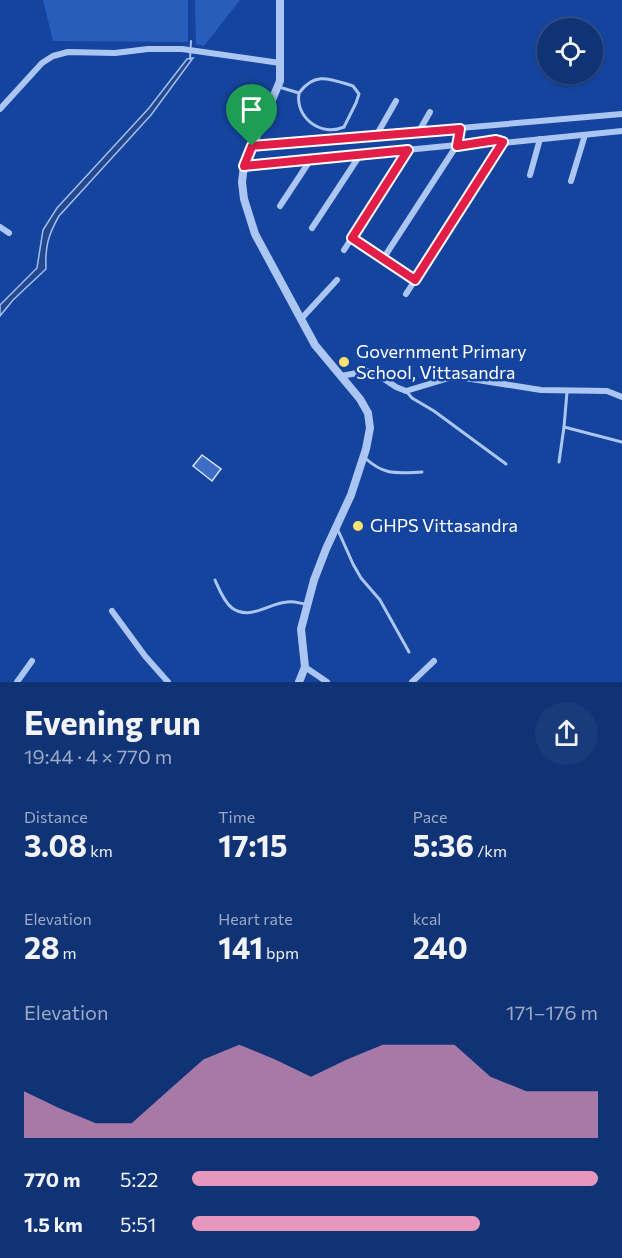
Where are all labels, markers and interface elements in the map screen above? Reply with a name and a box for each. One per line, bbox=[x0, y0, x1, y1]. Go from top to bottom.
map controls bbox=[537, 18, 603, 84]
button: locate bbox=[537, 18, 603, 84]
pin bbox=[226, 84, 277, 146]
icon: arrive bbox=[235, 93, 268, 126]
place label: Government Primary School, Vittasandra bbox=[356, 340, 527, 383]
marker: Government Primary School, Vittasandra bbox=[337, 355, 351, 369]
place label: GHPS Vittasandra bbox=[370, 514, 518, 536]
marker: GHPS Vittasandra bbox=[351, 519, 365, 533]
text: Evening run bbox=[24, 701, 201, 742]
button: share bbox=[535, 702, 598, 765]
text: 19:44 · 4 × 770 m bbox=[24, 744, 172, 768]
text: Distance bbox=[24, 807, 88, 826]
text: Time bbox=[218, 807, 255, 826]
text: Pace bbox=[413, 807, 447, 826]
text: 3.08 bbox=[24, 826, 87, 863]
text: 17:15 bbox=[218, 826, 287, 863]
text: 5:36 bbox=[413, 826, 474, 863]
text: km bbox=[87, 841, 113, 860]
text: /km bbox=[474, 841, 507, 860]
text: Elevation bbox=[24, 909, 92, 928]
text: Heart rate bbox=[218, 909, 293, 928]
text: kcal bbox=[413, 909, 441, 928]
text: 28 bbox=[24, 928, 59, 965]
text: 141 bbox=[218, 928, 263, 965]
text: 240 bbox=[413, 928, 468, 965]
text: m bbox=[59, 943, 76, 962]
text: bpm bbox=[263, 943, 299, 962]
text: Elevation bbox=[24, 1000, 109, 1024]
text: 171–176 m bbox=[506, 1000, 598, 1024]
text: 770 m bbox=[24, 1167, 80, 1191]
text: 5:22 bbox=[120, 1167, 158, 1191]
text: 1.5 km bbox=[24, 1212, 83, 1236]
text: 5:51 bbox=[120, 1212, 156, 1236]

